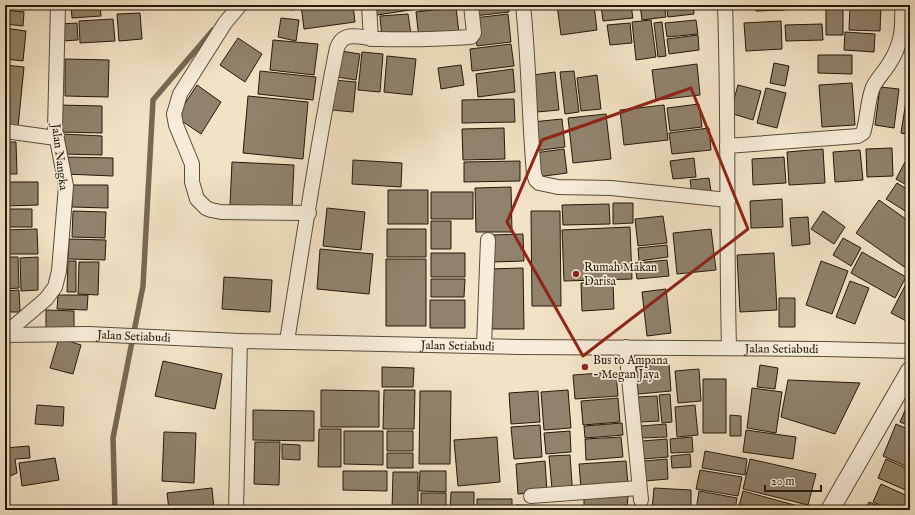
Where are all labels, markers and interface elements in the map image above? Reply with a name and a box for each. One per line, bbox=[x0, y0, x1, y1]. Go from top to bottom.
street label: Jalan Nangka bbox=[47, 121, 71, 192]
place label: Rumah Makan Darisa bbox=[584, 260, 658, 289]
marker: Rumah Makan Darisa bbox=[571, 269, 581, 279]
street label: Jalan Setiabudi bbox=[95, 327, 171, 346]
street label: Jalan Setiabudi bbox=[419, 338, 495, 354]
street label: Jalan Setiabudi bbox=[743, 341, 819, 358]
place label: Bus to Ampana - Megan Jaya bbox=[593, 353, 669, 383]
marker: Bus to Ampana - Megan Jaya bbox=[580, 362, 590, 372]
scale bar bbox=[765, 467, 821, 493]
text: 20 m bbox=[771, 474, 794, 489]

